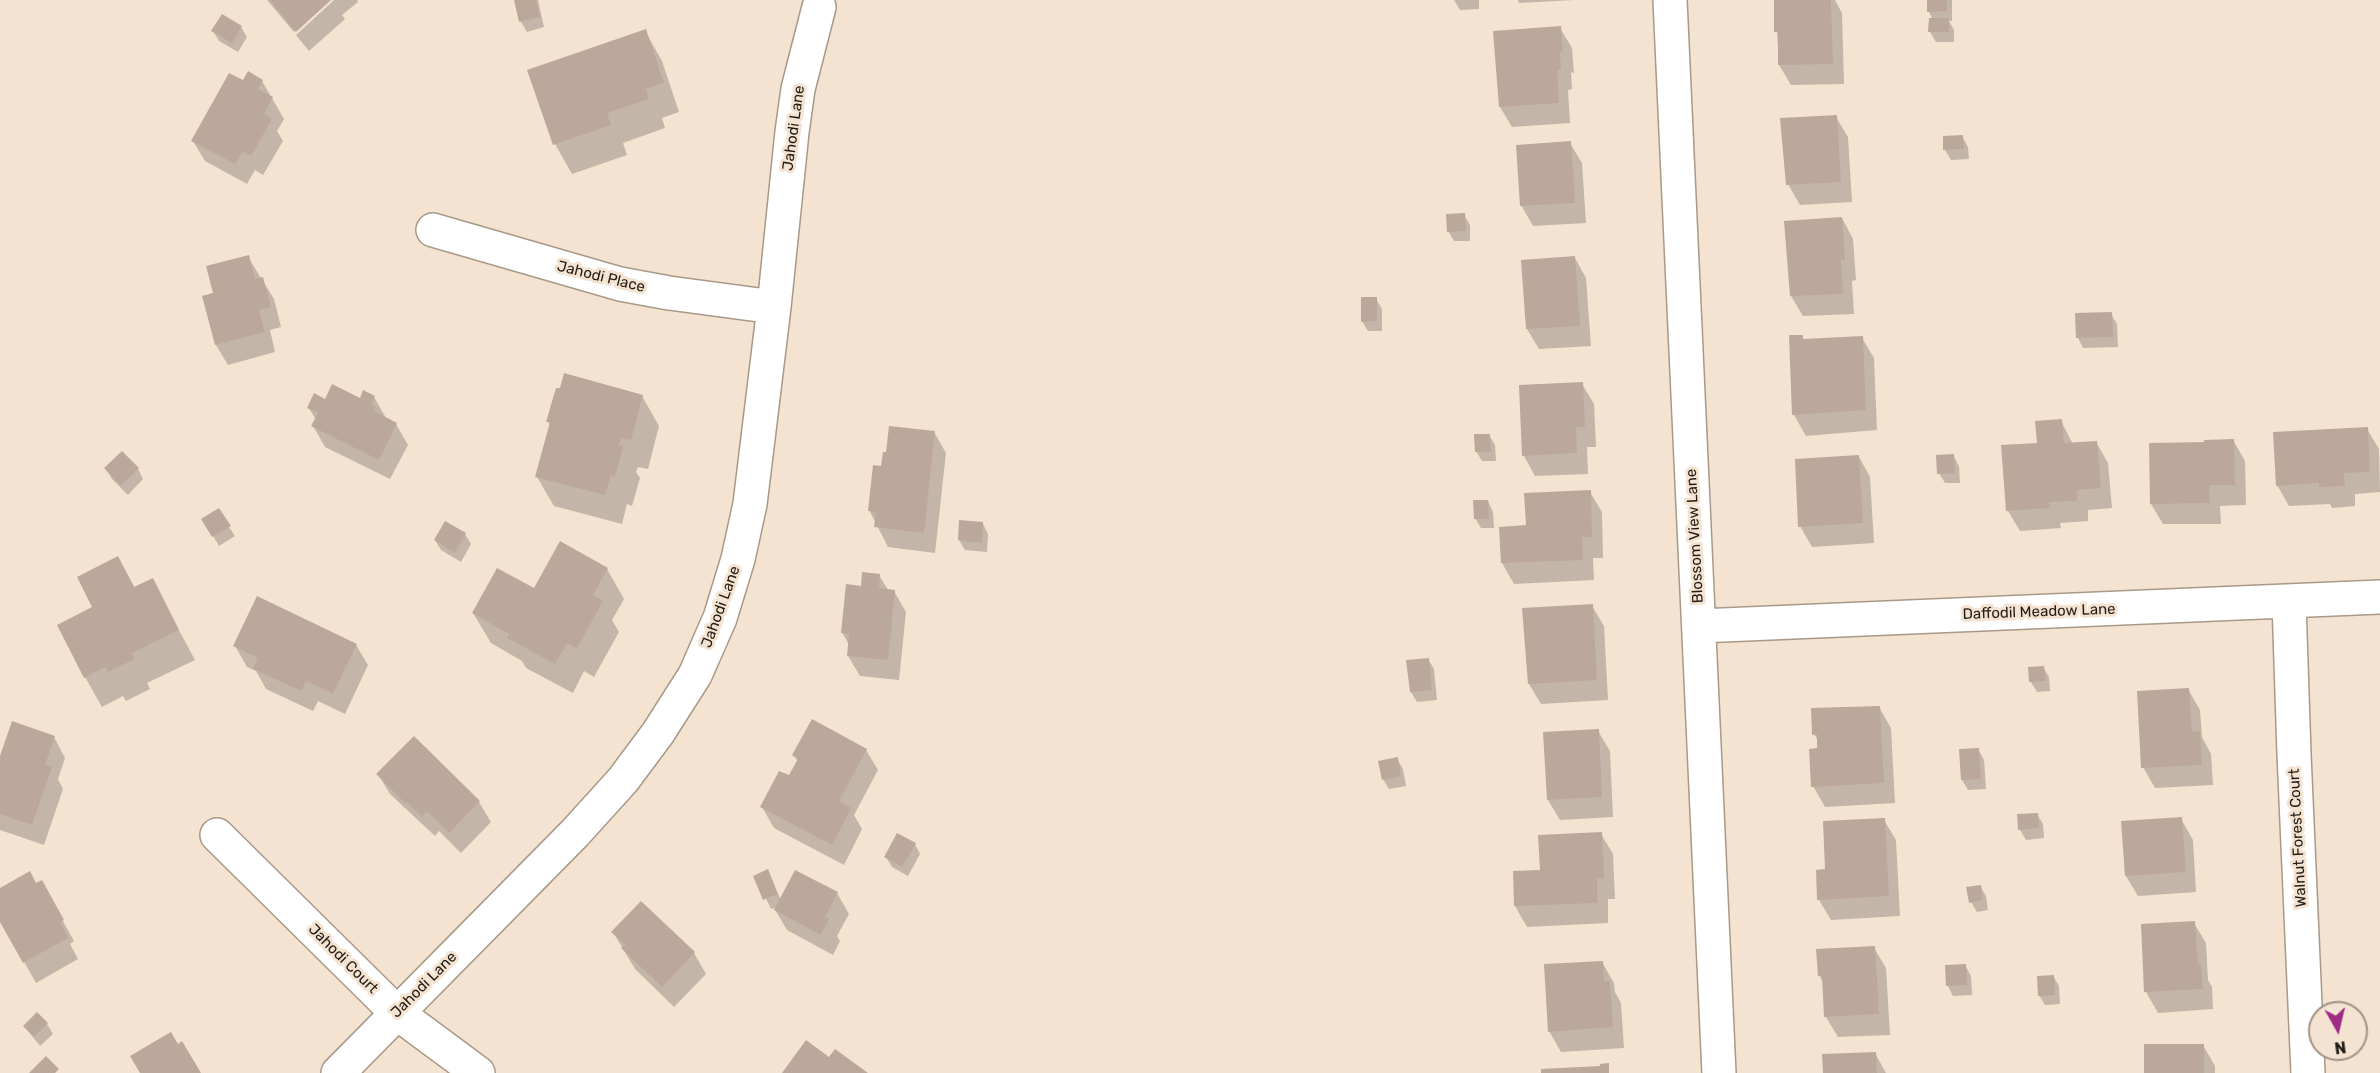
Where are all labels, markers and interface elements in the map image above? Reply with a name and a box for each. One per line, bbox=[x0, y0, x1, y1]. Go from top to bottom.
street label: Jahodi Lane bbox=[779, 84, 809, 172]
street label: Jahodi Place bbox=[555, 257, 647, 297]
street label: Blossom View Lane bbox=[1682, 468, 1708, 604]
street label: Jahodi Lane bbox=[698, 564, 744, 650]
street label: Daffodil Meadow Lane bbox=[1962, 600, 2116, 624]
street label: Walnut Forest Court bbox=[2285, 768, 2311, 908]
street label: Jahodi Court bbox=[304, 920, 382, 998]
street label: Jahodi Lane bbox=[387, 948, 461, 1022]
north arrow bbox=[2308, 1001, 2368, 1061]
text: N bbox=[2333, 1037, 2347, 1058]

